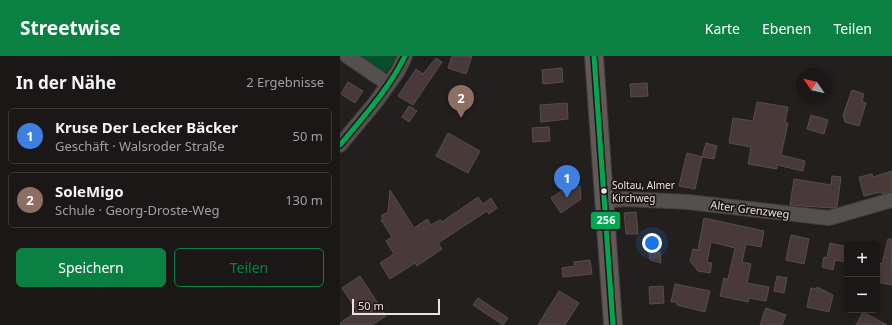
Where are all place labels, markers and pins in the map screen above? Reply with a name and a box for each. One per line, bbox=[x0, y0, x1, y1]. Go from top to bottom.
pin: 2 bbox=[448, 85, 474, 118]
pin: 1 bbox=[554, 165, 580, 198]
place label: Soltau, Almer Kirchweg bbox=[612, 178, 675, 205]
marker: Soltau, Almer Kirchweg bbox=[599, 186, 609, 196]

